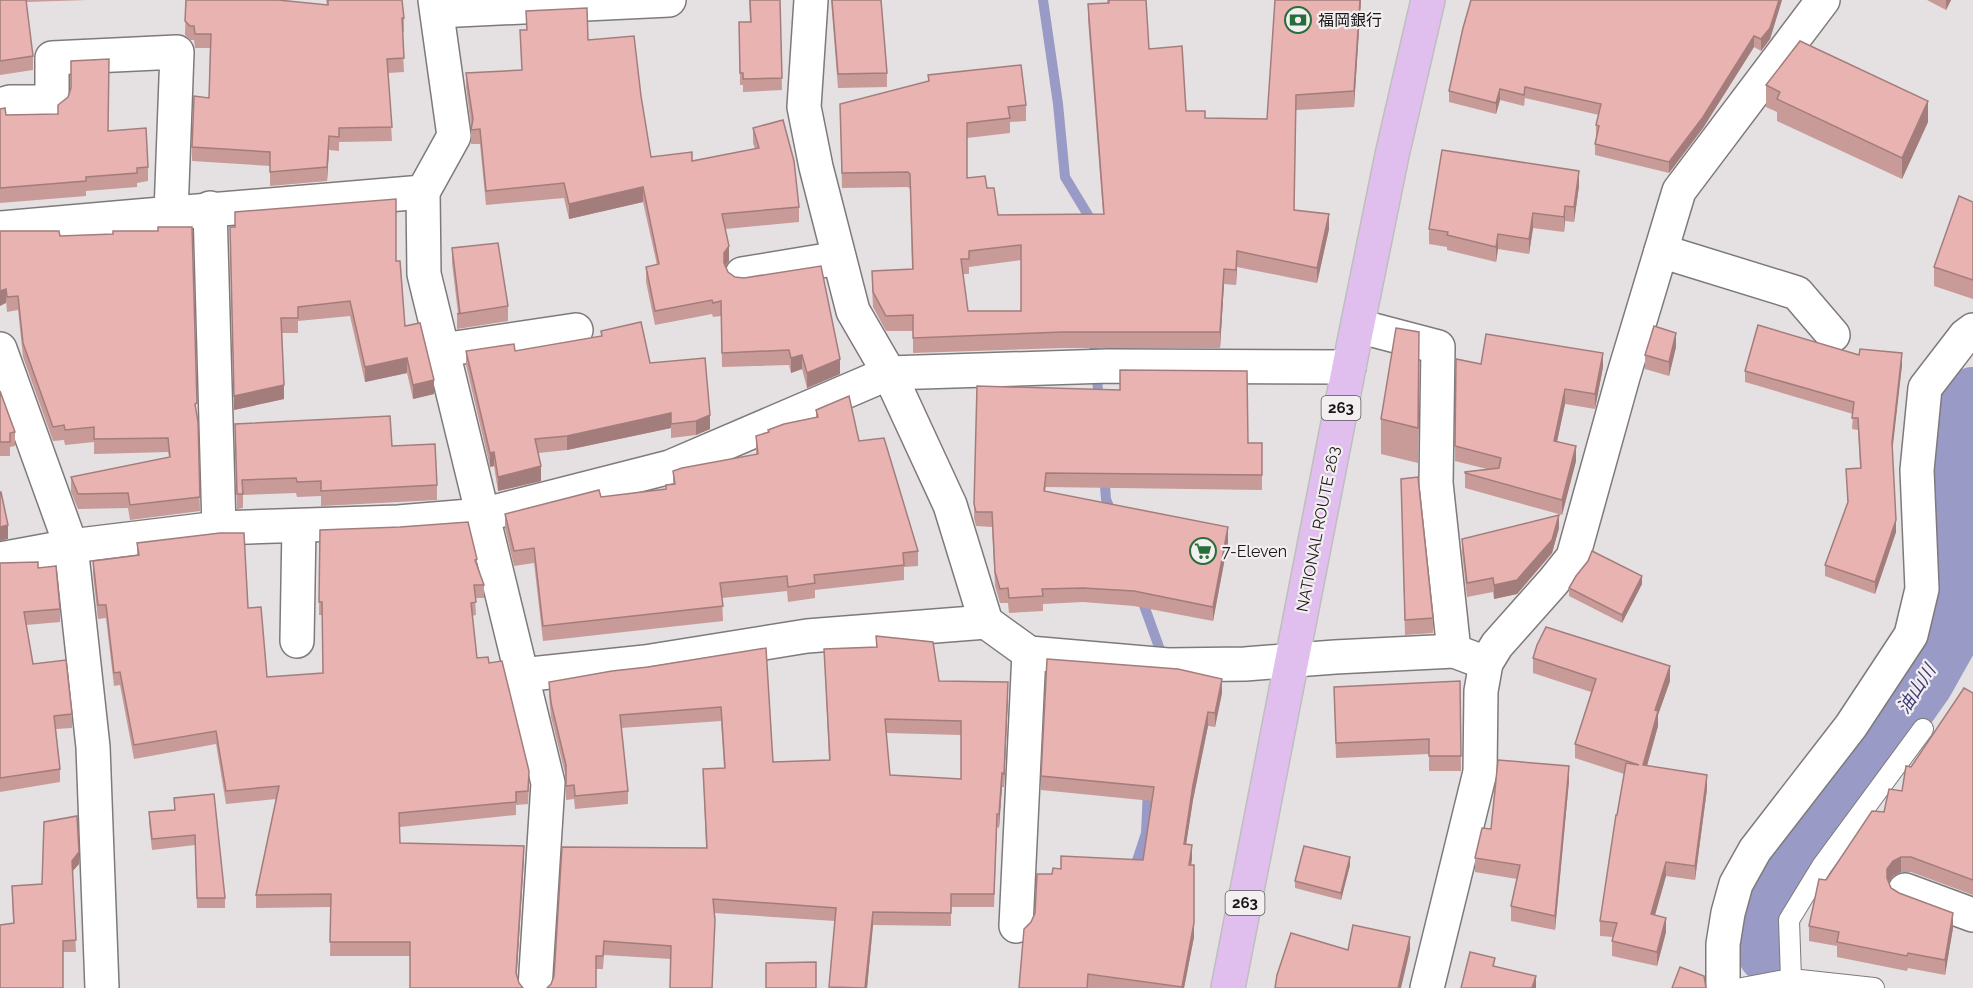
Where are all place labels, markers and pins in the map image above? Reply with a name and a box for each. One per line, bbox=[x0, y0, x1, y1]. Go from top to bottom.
bank icon: 福岡銀行 bbox=[1283, 5, 1313, 35]
place label: 福岡銀行 bbox=[1318, 11, 1382, 30]
supermarket icon: 7-Eleven bbox=[1188, 536, 1218, 566]
place label: 7-Eleven bbox=[1222, 542, 1287, 561]

